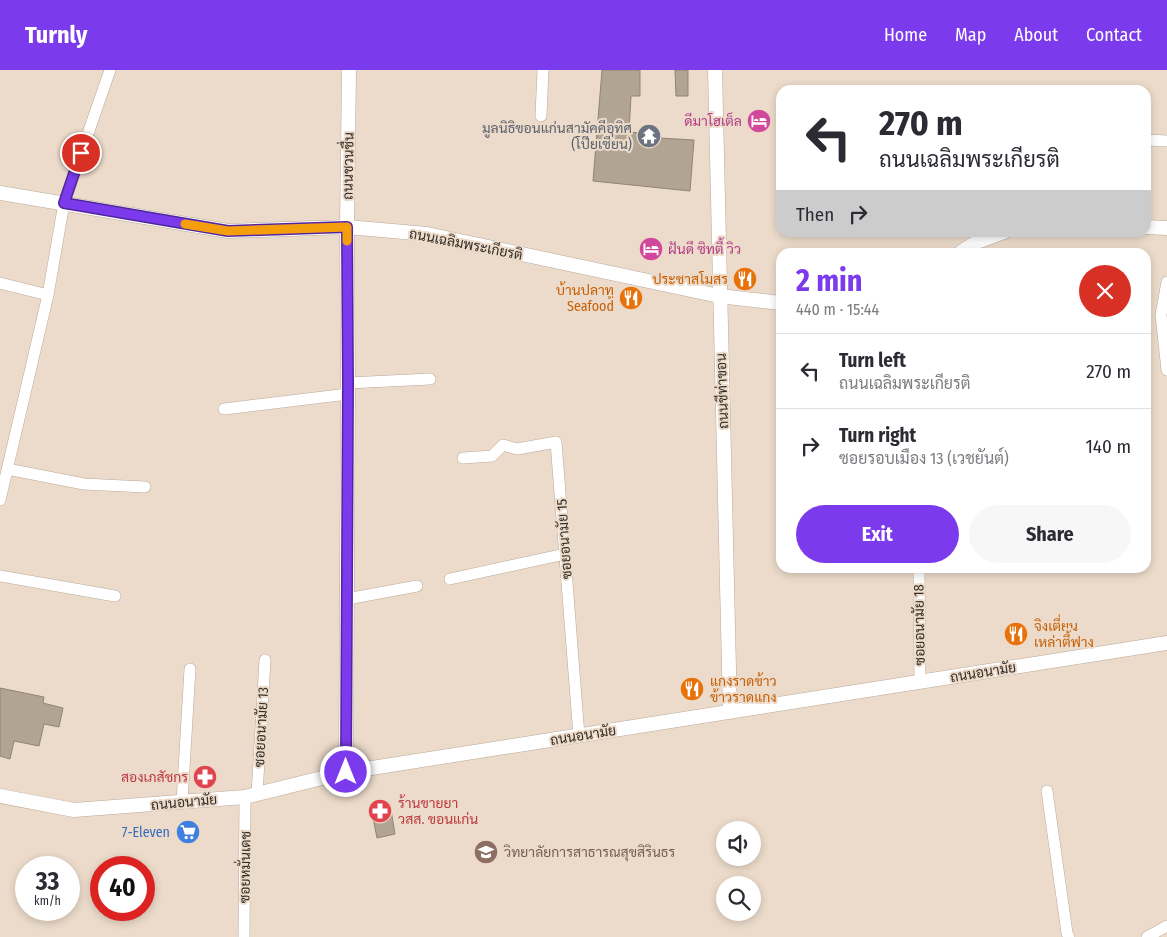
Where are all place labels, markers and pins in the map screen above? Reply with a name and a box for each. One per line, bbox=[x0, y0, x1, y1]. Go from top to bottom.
hotel icon: ดีมาโฮเต็ล bbox=[746, 108, 772, 134]
place label: ดีมาโฮเต็ล bbox=[684, 112, 742, 130]
place label: มูลนิธิขอนแก่นสามัคคีอุทิศ (โป๊ยเซียน) bbox=[482, 119, 632, 153]
temple icon: มูลนิธิขอนแก่นสามัคคีอุทิศ (โป๊ยเซียน) bbox=[636, 123, 662, 149]
pin bbox=[60, 132, 102, 174]
hotel icon: ฝันดี ซิทตี้ วิว bbox=[638, 236, 664, 262]
place label: ฝันดี ซิทตี้ วิว bbox=[668, 237, 741, 258]
restaurant icon: ประชาสโมสร bbox=[732, 266, 758, 292]
place label: ประชาสโมสร bbox=[652, 271, 728, 288]
place label: บ้านปลาทู Seafood bbox=[556, 281, 614, 315]
restaurant icon: บ้านปลาทู Seafood bbox=[618, 285, 644, 311]
place label: จิงเตี่ยน เหล่าตี้ฟาง bbox=[1034, 614, 1094, 651]
restaurant icon: จิงเตี่ยน เหล่าตี้ฟาง bbox=[1003, 621, 1029, 647]
place label: แกงราดข้าว ข้าวราดแกง bbox=[710, 672, 777, 706]
restaurant icon: แกงราดข้าว ข้าวราดแกง bbox=[679, 676, 705, 702]
pharmacy icon: สองเภสัชกร bbox=[192, 764, 218, 790]
place label: สองเภสัชกร bbox=[121, 769, 188, 786]
place label: ร้านขายยา วสส. ขอนแก่น bbox=[398, 794, 478, 828]
pharmacy icon: ร้านขายยา วสส. ขอนแก่น bbox=[367, 798, 393, 824]
supermarket icon: 7-Eleven bbox=[175, 819, 201, 845]
place label: 7-Eleven bbox=[122, 824, 170, 841]
school or university icon: วิทยาลัยการสาธารณสุขสิรินธร bbox=[473, 839, 499, 865]
place label: วิทยาลัยการสาธารณสุขสิรินธร bbox=[503, 844, 675, 862]

